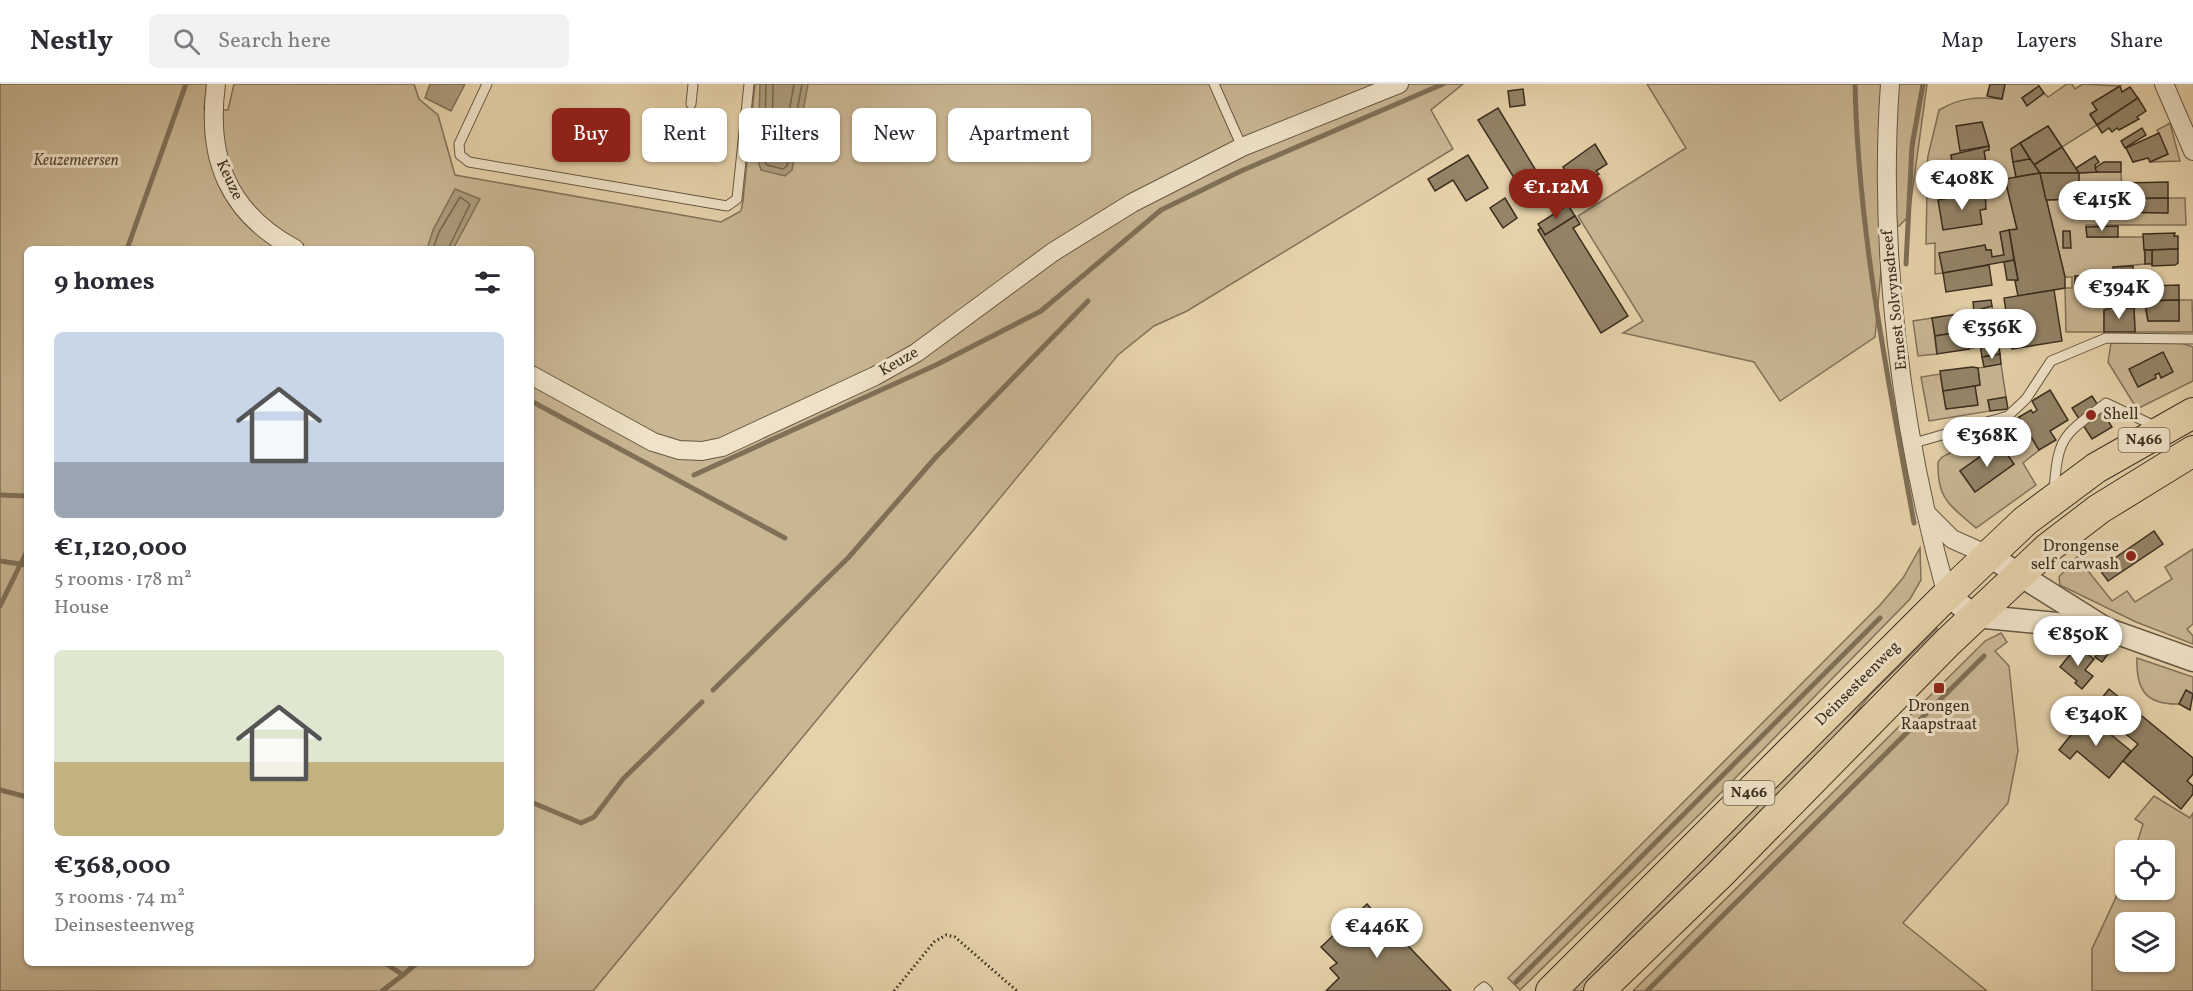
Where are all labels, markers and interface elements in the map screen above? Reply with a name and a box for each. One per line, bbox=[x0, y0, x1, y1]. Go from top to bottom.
search box bbox=[149, 14, 569, 68]
text: Nestly bbox=[30, 22, 113, 61]
icon: search bbox=[170, 25, 203, 58]
text: Search here bbox=[218, 26, 331, 57]
text: Map bbox=[1941, 27, 1983, 56]
text: Layers bbox=[2016, 27, 2077, 56]
text: Share bbox=[2110, 27, 2163, 56]
chip: Buy bbox=[552, 108, 630, 162]
chip: Rent bbox=[642, 108, 727, 162]
chip: Filters bbox=[739, 108, 840, 162]
chip: New bbox=[852, 108, 936, 162]
chip: Apartment bbox=[948, 108, 1091, 162]
park label: Keuzemeersen bbox=[33, 150, 119, 172]
street label: Keuze bbox=[210, 156, 248, 204]
pin: €408K bbox=[1920, 160, 2004, 211]
text: €408K bbox=[1930, 165, 1994, 193]
pin: €1.12M bbox=[1507, 169, 1605, 220]
text: €1.12M bbox=[1523, 174, 1589, 202]
pin: €415K bbox=[2060, 181, 2144, 232]
text: €415K bbox=[2073, 186, 2132, 214]
street label: Ernest Solvynsdreef bbox=[1877, 227, 1913, 371]
text: 9 homes bbox=[54, 264, 155, 300]
icon: filters bbox=[471, 266, 504, 299]
pin: €394K bbox=[2077, 269, 2161, 320]
text: €394K bbox=[2088, 274, 2150, 302]
pin: €356K bbox=[1950, 309, 2034, 360]
text: €356K bbox=[1962, 314, 2022, 342]
street label: Keuze bbox=[875, 342, 923, 382]
icon: home bbox=[225, 371, 333, 479]
place label: Shell bbox=[2103, 404, 2139, 426]
marker: Shell bbox=[2084, 408, 2098, 422]
pin: €368K bbox=[1945, 417, 2029, 468]
text: €368K bbox=[1956, 422, 2018, 450]
road number: N466 bbox=[2118, 428, 2170, 452]
text: €1,120,000 bbox=[54, 530, 187, 566]
place label: Drongense self carwash bbox=[2031, 536, 2119, 576]
marker: Drongense self carwash bbox=[2124, 549, 2138, 563]
text: 5 rooms · 178 m² bbox=[54, 566, 192, 594]
text: House bbox=[54, 594, 109, 622]
pin: €850K bbox=[2036, 616, 2120, 667]
text: €850K bbox=[2047, 621, 2109, 649]
street label: Deinsesteenweg bbox=[1810, 636, 1906, 732]
marker: Drongen Raapstraat bbox=[1932, 681, 1946, 695]
icon: home bbox=[225, 689, 333, 797]
place label: Drongen Raapstraat bbox=[1901, 696, 1978, 736]
pin: €340K bbox=[2054, 696, 2138, 747]
text: €340K bbox=[2064, 701, 2128, 729]
road number: N466 bbox=[1724, 781, 1774, 805]
map controls bbox=[2115, 840, 2175, 972]
button: locate bbox=[2115, 840, 2175, 900]
text: €368,000 bbox=[54, 848, 171, 884]
text: 3 rooms · 74 m² bbox=[54, 884, 185, 912]
pin: €446K bbox=[1335, 908, 1419, 959]
text: Deinsesteenweg bbox=[54, 912, 195, 940]
button: layers bbox=[2115, 912, 2175, 972]
text: €446K bbox=[1345, 913, 1409, 941]

